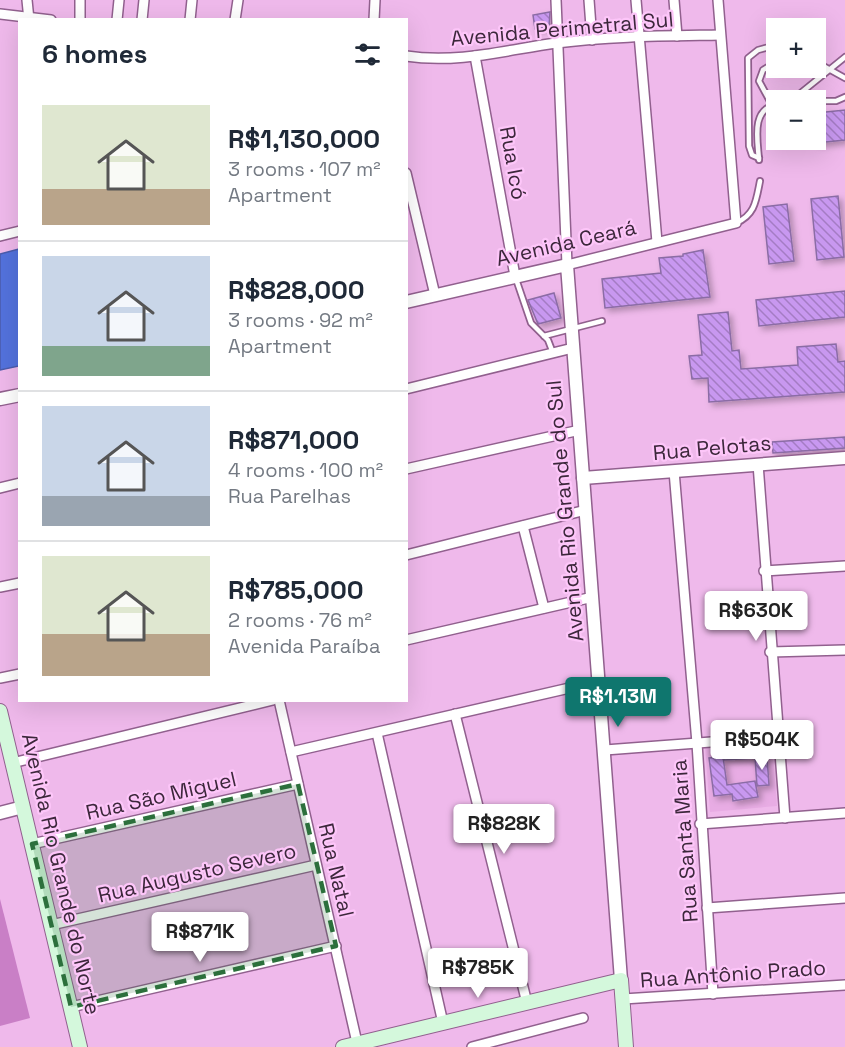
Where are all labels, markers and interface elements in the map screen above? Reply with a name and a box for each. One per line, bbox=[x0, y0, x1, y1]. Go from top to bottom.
street label: Avenida Perimetral Sul bbox=[449, 5, 675, 52]
map controls bbox=[766, 18, 826, 150]
button: + bbox=[766, 18, 826, 78]
text: 6 homes bbox=[42, 37, 147, 71]
icon: filters bbox=[351, 38, 384, 71]
button: − bbox=[766, 90, 826, 150]
text: R$1,130,000 bbox=[228, 122, 380, 156]
street label: Rua Icó bbox=[494, 124, 533, 202]
icon: home bbox=[90, 129, 162, 201]
text: 3 rooms · 107 m² bbox=[228, 156, 381, 182]
text: Apartment bbox=[228, 182, 332, 208]
street label: Avenida Ceará bbox=[493, 213, 639, 272]
text: R$828,000 bbox=[228, 273, 365, 307]
icon: home bbox=[90, 280, 162, 352]
text: 3 rooms · 92 m² bbox=[228, 307, 373, 333]
text: Apartment bbox=[228, 333, 332, 359]
street label: Avenida Rio Grande do Sul bbox=[540, 379, 589, 643]
text: R$871,000 bbox=[228, 423, 359, 457]
street label: Rua Pelotas bbox=[652, 429, 772, 466]
icon: home bbox=[90, 430, 162, 502]
text: 4 rooms · 100 m² bbox=[228, 457, 383, 483]
text: Rua Parelhas bbox=[228, 483, 351, 509]
text: R$785,000 bbox=[228, 573, 364, 607]
icon: home bbox=[90, 580, 162, 652]
pin: R$630K bbox=[707, 591, 805, 642]
text: R$630K bbox=[719, 597, 793, 623]
text: 2 rooms · 76 m² bbox=[228, 607, 372, 633]
text: Avenida Paraíba bbox=[228, 633, 380, 659]
pin: R$1.13M bbox=[563, 677, 673, 728]
text: R$1.13M bbox=[579, 683, 657, 709]
pin: R$504K bbox=[713, 720, 811, 771]
text: R$504K bbox=[725, 726, 799, 752]
street label: Avenida Rio Grande do Norte bbox=[16, 730, 107, 1017]
street label: Rua Santa Maria bbox=[665, 759, 704, 924]
street label: Rua São Miguel bbox=[83, 765, 239, 826]
pin: R$828K bbox=[455, 804, 553, 855]
text: R$828K bbox=[467, 810, 541, 836]
street label: Rua Natal bbox=[313, 820, 360, 920]
street label: Rua Augusto Severo bbox=[95, 837, 299, 908]
pin: R$871K bbox=[151, 912, 249, 963]
text: R$871K bbox=[166, 918, 235, 944]
pin: R$785K bbox=[429, 948, 527, 999]
text: R$785K bbox=[442, 954, 514, 980]
street label: Rua Antônio Prado bbox=[639, 954, 827, 993]

